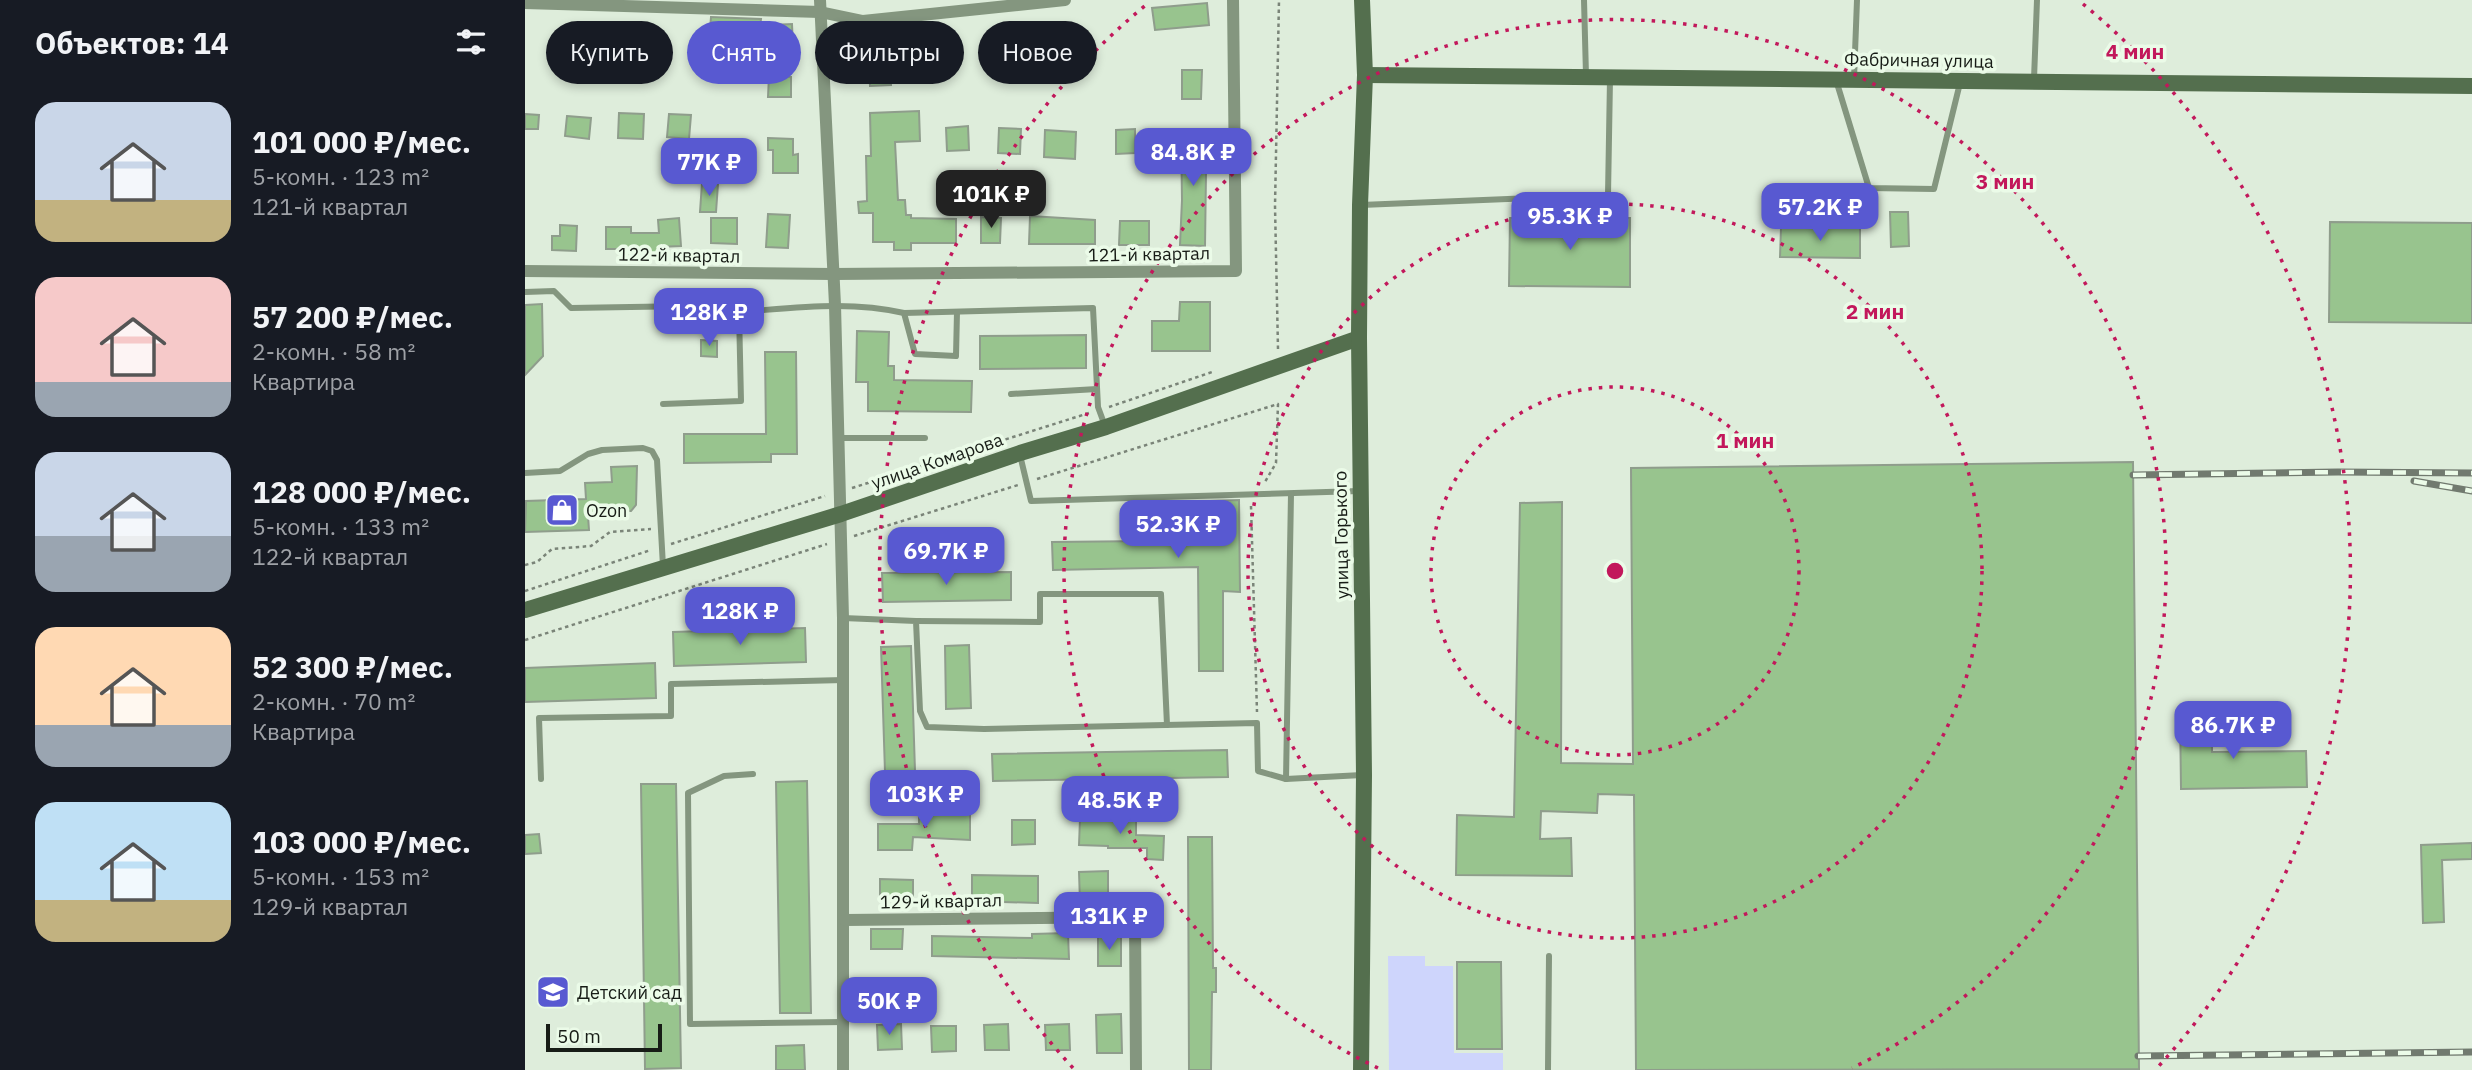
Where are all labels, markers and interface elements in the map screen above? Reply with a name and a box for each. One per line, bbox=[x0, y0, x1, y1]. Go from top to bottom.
chip: Купить bbox=[546, 21, 673, 84]
chip: Снять bbox=[687, 21, 801, 84]
chip: Фильтры bbox=[815, 21, 964, 84]
chip: Новое bbox=[978, 21, 1097, 84]
text: Объектов: 14 bbox=[35, 23, 229, 62]
icon: filters bbox=[452, 23, 490, 61]
text: 4 мин bbox=[2106, 37, 2164, 65]
street label: Фабричная улица bbox=[1844, 47, 1994, 73]
text: 101 000 ₽/мес. bbox=[252, 122, 471, 161]
pin: 84.8K ₽ bbox=[1128, 128, 1258, 188]
icon: home bbox=[91, 130, 175, 214]
text: 84.8K ₽ bbox=[1150, 136, 1236, 166]
pin: 77K ₽ bbox=[660, 138, 758, 198]
text: 77K ₽ bbox=[677, 146, 741, 176]
text: 5-комн. · 123 m² bbox=[252, 161, 429, 191]
text: 3 мин bbox=[1976, 167, 2034, 195]
pin: 101K ₽ bbox=[934, 170, 1048, 230]
text: 101K ₽ bbox=[952, 178, 1030, 208]
pin: 57.2K ₽ bbox=[1755, 184, 1885, 243]
text: 121-й квартал bbox=[252, 191, 408, 221]
text: 57.2K ₽ bbox=[1777, 191, 1863, 221]
pin: 95.3K ₽ bbox=[1505, 192, 1635, 252]
text: 95.3K ₽ bbox=[1527, 200, 1613, 230]
street label: 121-й квартал bbox=[1088, 241, 1210, 267]
street label: 122-й квартал bbox=[618, 242, 740, 268]
pin: 128K ₽ bbox=[652, 288, 766, 348]
text: 128K ₽ bbox=[670, 296, 748, 326]
text: 57 200 ₽/мес. bbox=[252, 297, 453, 336]
text: 2 мин bbox=[1846, 297, 1904, 325]
icon: home bbox=[91, 305, 175, 389]
text: 2-комн. · 58 m² bbox=[252, 336, 415, 366]
text: Квартира bbox=[252, 366, 355, 396]
text: 1 мин bbox=[1716, 426, 1774, 454]
street label: улица Комарова bbox=[868, 428, 1006, 494]
street label: улица Горького bbox=[1328, 471, 1354, 599]
text: 128 000 ₽/мес. bbox=[252, 472, 471, 511]
icon: home bbox=[91, 480, 175, 564]
shop icon: Ozon bbox=[543, 491, 581, 529]
place label: Ozon bbox=[586, 499, 627, 522]
pin: 52.3K ₽ bbox=[1113, 500, 1243, 560]
text: 52.3K ₽ bbox=[1135, 508, 1221, 538]
text: 5-комн. · 133 m² bbox=[252, 511, 429, 541]
pin: 69.7K ₽ bbox=[881, 528, 1011, 587]
text: 69.7K ₽ bbox=[903, 535, 989, 565]
text: 122-й квартал bbox=[252, 541, 408, 571]
centre of rings bbox=[1603, 559, 1627, 583]
pin: 128K ₽ bbox=[683, 588, 797, 647]
text: 128K ₽ bbox=[701, 595, 779, 625]
text: 52 300 ₽/мес. bbox=[252, 647, 453, 686]
icon: home bbox=[91, 655, 175, 739]
text: 2-комн. · 70 m² bbox=[252, 686, 415, 716]
pin: 86.7K ₽ bbox=[2168, 702, 2298, 761]
text: 86.7K ₽ bbox=[2190, 709, 2276, 739]
text: Квартира bbox=[252, 716, 355, 746]
pin: 103K ₽ bbox=[868, 770, 982, 830]
pin: 48.5K ₽ bbox=[1055, 776, 1185, 836]
text: 103K ₽ bbox=[886, 778, 964, 808]
text: 48.5K ₽ bbox=[1077, 784, 1163, 814]
text: 103 000 ₽/мес. bbox=[252, 822, 471, 861]
icon: home bbox=[91, 830, 175, 914]
text: 5-комн. · 153 m² bbox=[252, 861, 429, 891]
street label: 129-й квартал bbox=[880, 888, 1002, 914]
text: 129-й квартал bbox=[252, 891, 408, 921]
pin: 131K ₽ bbox=[1052, 892, 1166, 952]
text: 131K ₽ bbox=[1070, 900, 1148, 930]
school or university icon: Детский сад bbox=[534, 973, 572, 1011]
pin: 50K ₽ bbox=[840, 978, 938, 1037]
place label: Детский сад bbox=[577, 981, 682, 1004]
text: 50K ₽ bbox=[857, 985, 921, 1015]
scale bar bbox=[546, 1021, 661, 1053]
text: 50 m bbox=[557, 1024, 601, 1048]

